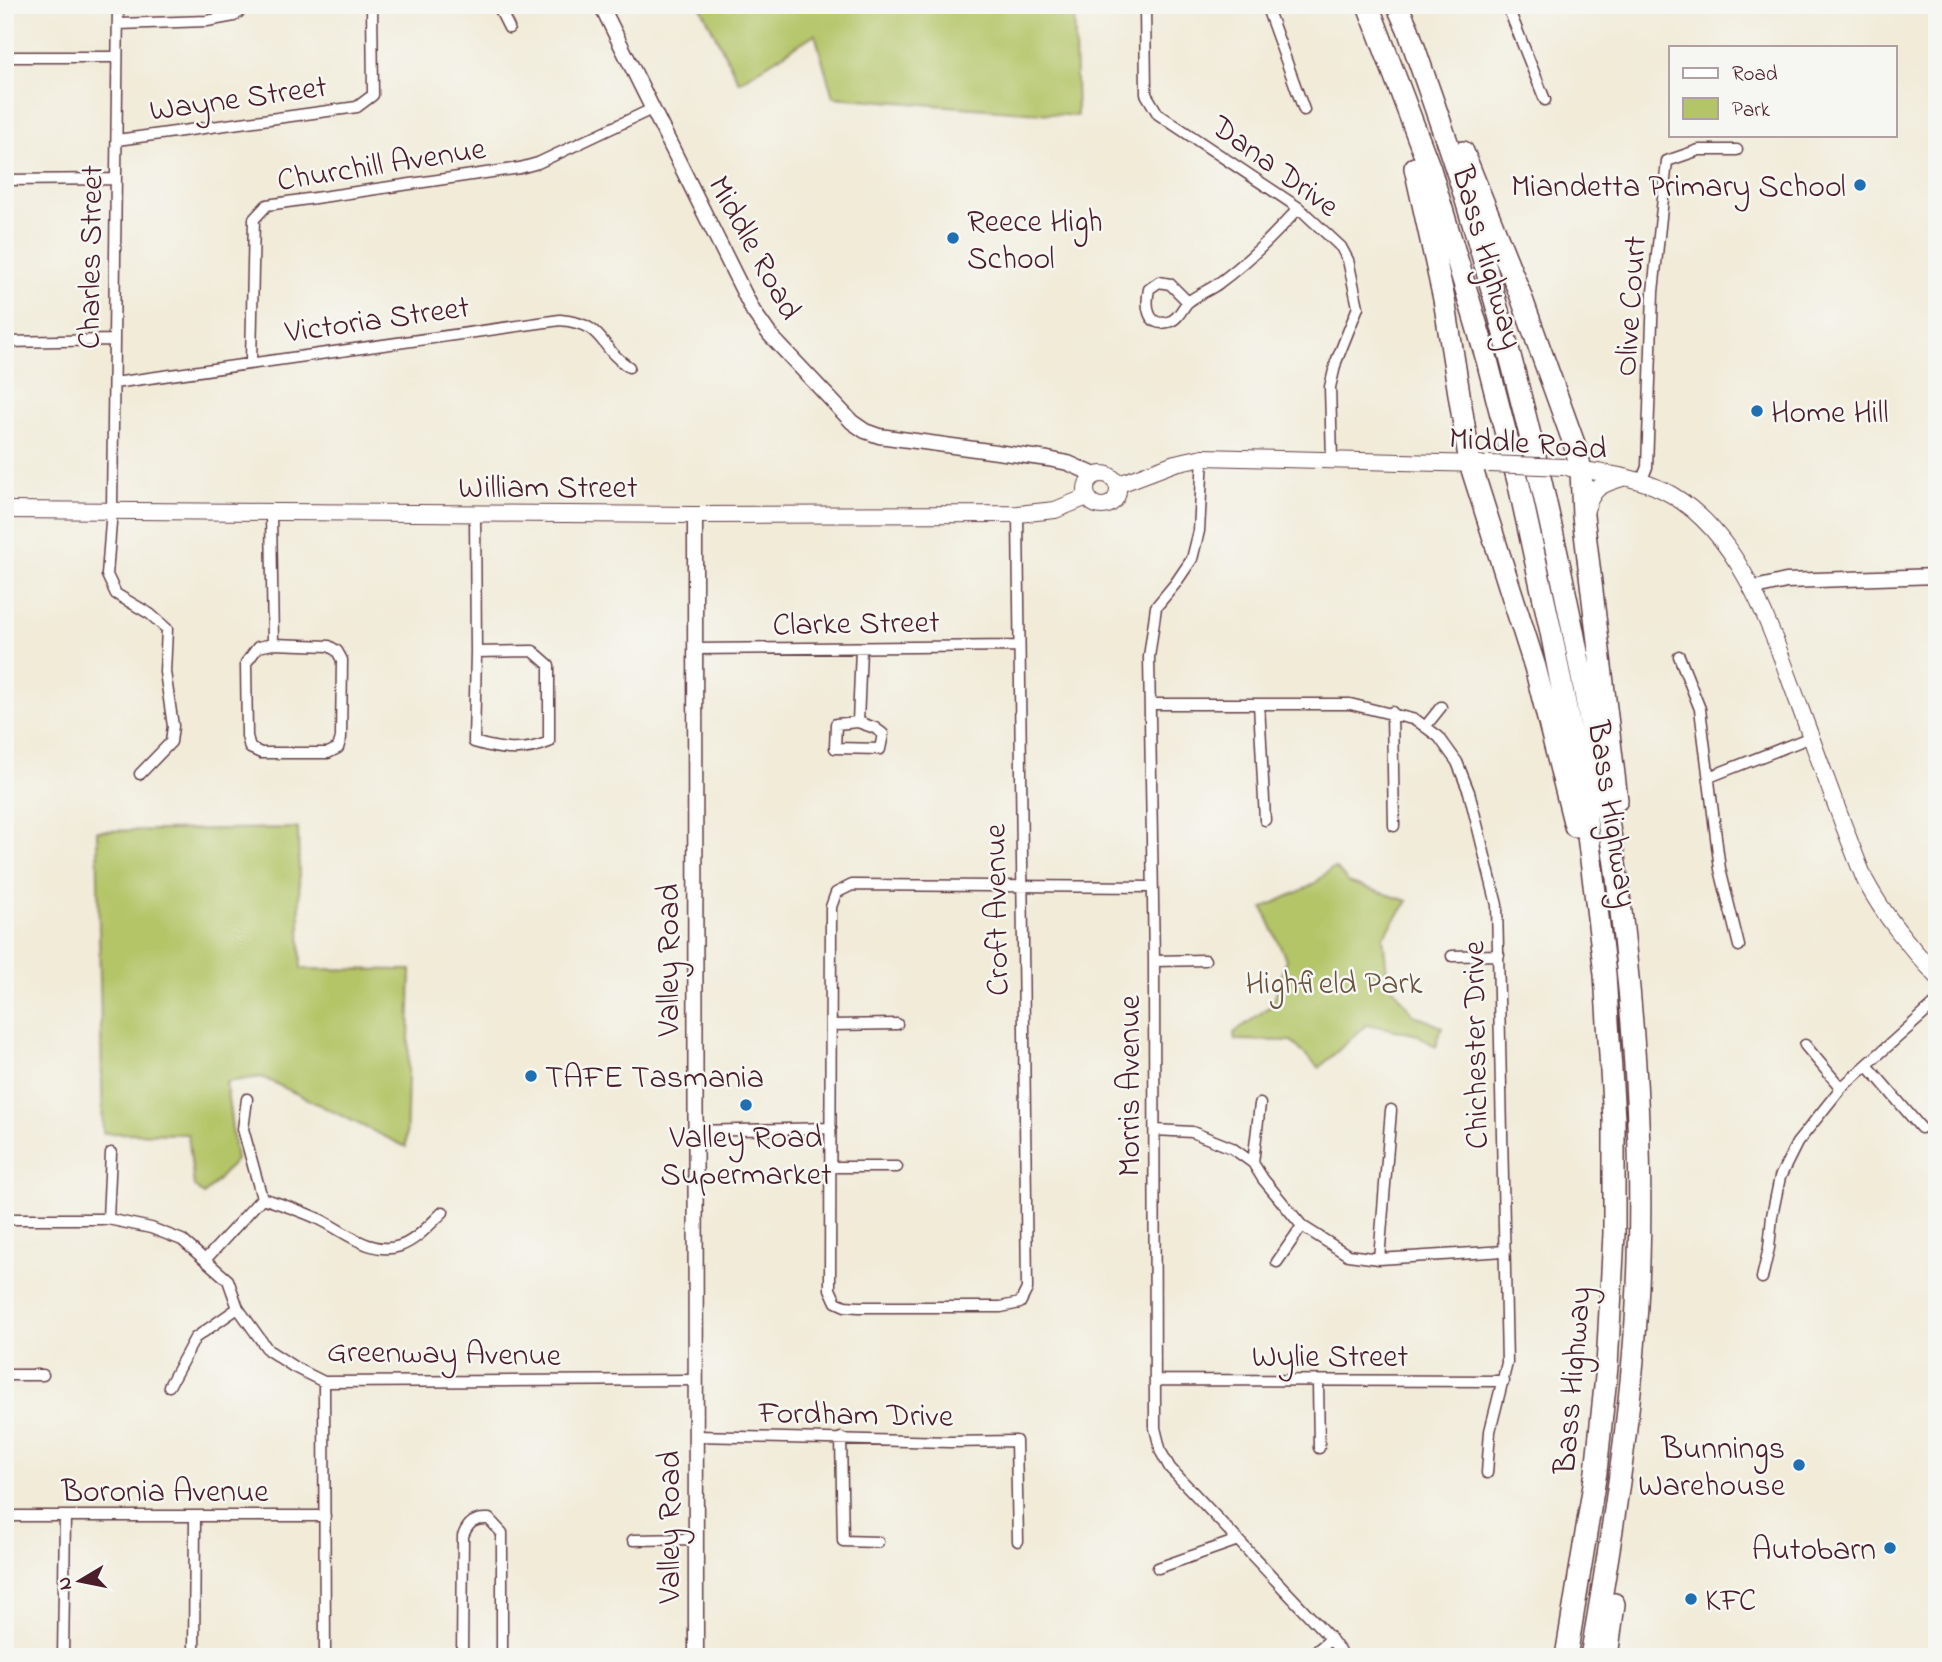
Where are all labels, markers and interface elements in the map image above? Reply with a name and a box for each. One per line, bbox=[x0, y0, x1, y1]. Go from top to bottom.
legend bbox=[1669, 46, 1896, 136]
text: Road bbox=[1732, 60, 1778, 90]
street label: Wayne Street bbox=[147, 65, 330, 136]
text: Park bbox=[1732, 96, 1771, 126]
street label: Dana Drive bbox=[1199, 105, 1348, 231]
street label: Churchill Avenue bbox=[274, 127, 490, 206]
street label: Bass Highway bbox=[1437, 160, 1534, 355]
street label: Charles Street bbox=[67, 164, 118, 350]
place label: Miandetta Primary School bbox=[1511, 165, 1846, 212]
street label: Middle Road bbox=[694, 168, 812, 329]
marker: Miandetta Primary School bbox=[1852, 177, 1868, 193]
place label: Reece High School bbox=[967, 200, 1103, 284]
marker: Reece High School bbox=[945, 230, 961, 246]
street label: Olive Court bbox=[1604, 234, 1661, 378]
street label: Victoria Street bbox=[281, 285, 473, 358]
place label: Home Hill bbox=[1771, 391, 1889, 438]
marker: Home Hill bbox=[1749, 403, 1765, 419]
street label: Middle Road bbox=[1447, 417, 1608, 474]
street label: William Street bbox=[458, 466, 638, 513]
street label: Clarke Street bbox=[772, 601, 940, 650]
street label: Bass Highway bbox=[1572, 717, 1648, 911]
street label: Croft Avenue bbox=[973, 823, 1023, 996]
street label: Valley Road bbox=[647, 884, 694, 1037]
street label: Chichester Drive bbox=[1452, 940, 1503, 1150]
park label: Highfield Park bbox=[1246, 962, 1423, 1009]
street label: Morris Avenue bbox=[1108, 995, 1155, 1177]
place label: TAFE Tasmania bbox=[545, 1056, 764, 1103]
marker: TAFE Tasmania bbox=[523, 1068, 539, 1084]
marker: Valley Road Supermarket bbox=[738, 1097, 754, 1113]
place label: Valley Road Supermarket bbox=[660, 1116, 832, 1200]
street label: Bass Highway bbox=[1543, 1285, 1606, 1477]
street label: Greenway Avenue bbox=[326, 1330, 562, 1381]
street label: Wylie Street bbox=[1252, 1335, 1409, 1382]
street label: Fordham Drive bbox=[757, 1391, 954, 1442]
place label: Bunnings Warehouse bbox=[1638, 1427, 1786, 1511]
street label: Valley Road bbox=[648, 1451, 695, 1604]
marker: Bunnings Warehouse bbox=[1791, 1457, 1807, 1473]
street label: Boronia Avenue bbox=[60, 1470, 269, 1517]
place label: Autobarn bbox=[1752, 1528, 1876, 1575]
marker: Autobarn bbox=[1882, 1540, 1898, 1556]
north arrow bbox=[46, 1546, 116, 1616]
text: N bbox=[51, 1575, 80, 1592]
place label: KFC bbox=[1705, 1579, 1756, 1626]
marker: KFC bbox=[1683, 1591, 1699, 1607]

